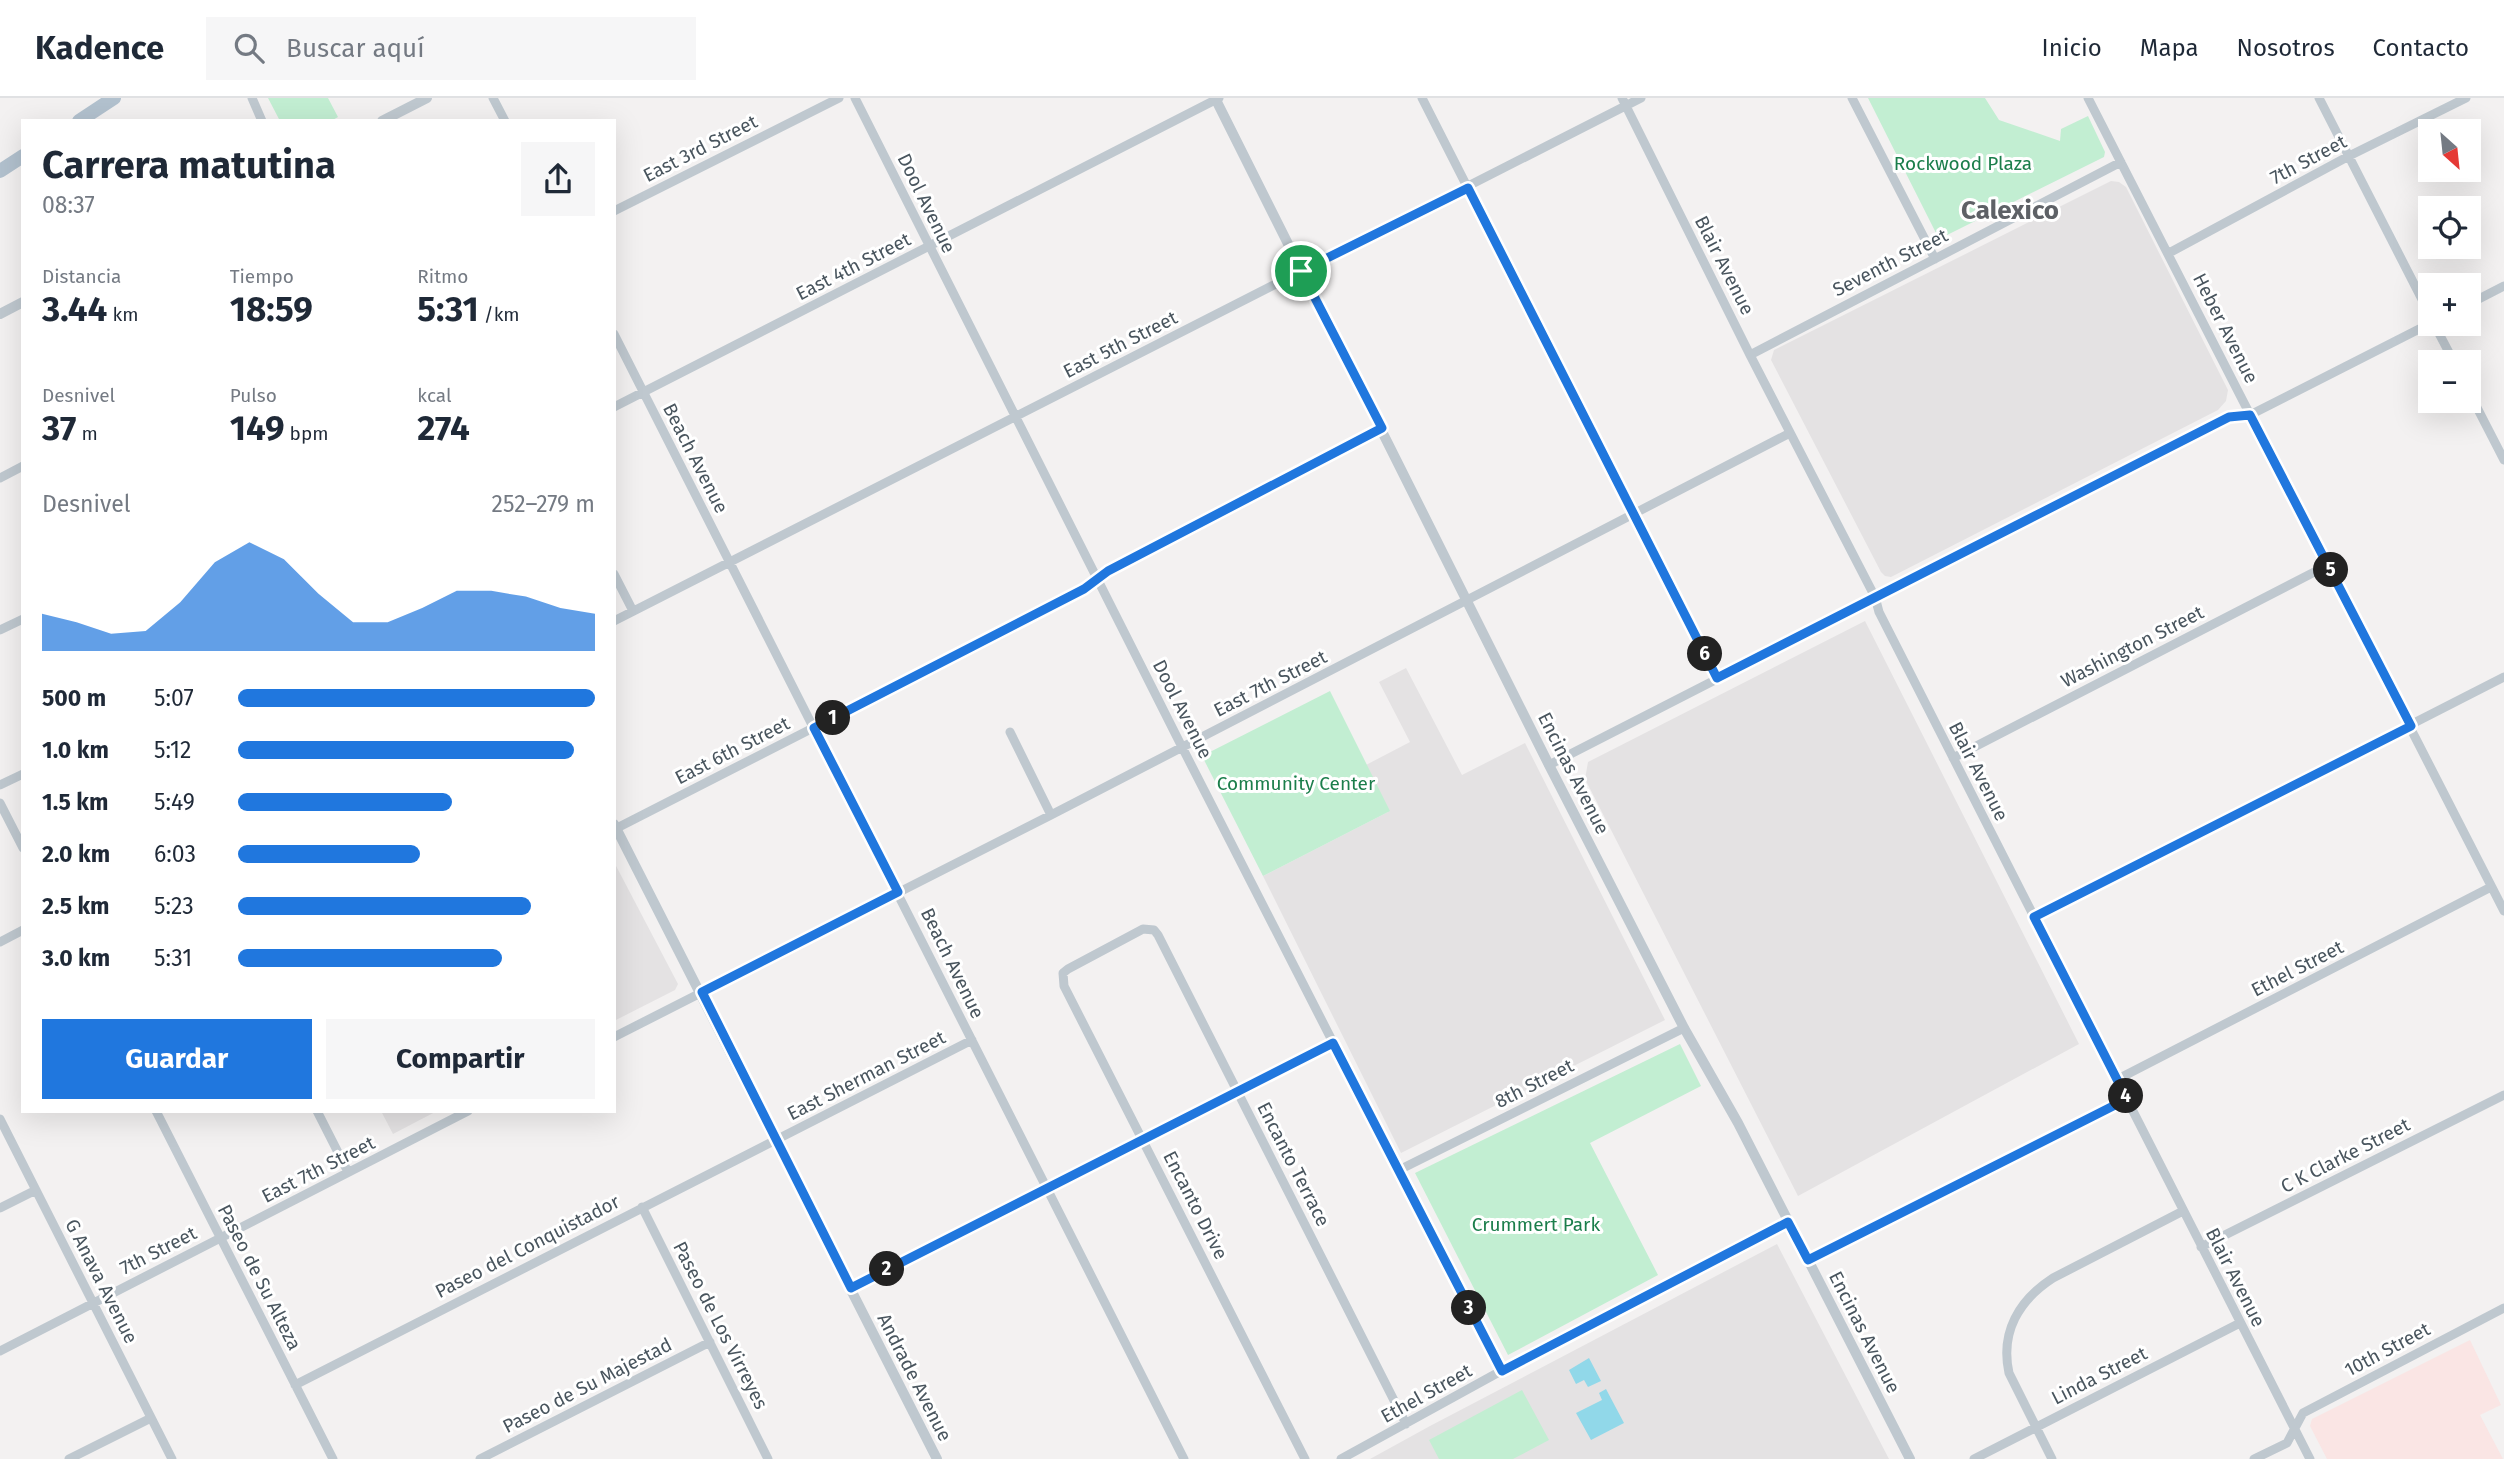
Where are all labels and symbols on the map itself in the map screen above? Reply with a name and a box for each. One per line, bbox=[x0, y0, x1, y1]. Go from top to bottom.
street label: East 3rd Street bbox=[639, 110, 761, 187]
north arrow bbox=[2418, 119, 2482, 182]
street label: 7th Street bbox=[2266, 130, 2350, 189]
street label: Dool Avenue bbox=[893, 150, 961, 257]
park label: Rockwood Plaza bbox=[1894, 152, 2032, 175]
district label: Calexico bbox=[1961, 195, 2059, 226]
street label: Blair Avenue bbox=[1690, 212, 1759, 319]
street label: Seventh Street bbox=[1829, 224, 1952, 301]
street label: East 4th Street bbox=[792, 228, 914, 305]
pin bbox=[1271, 241, 1331, 301]
street label: Heber Avenue bbox=[2188, 269, 2263, 387]
street label: East 5th Street bbox=[1059, 306, 1181, 383]
street label: Beach Avenue bbox=[658, 399, 733, 517]
pin: 5 bbox=[2314, 552, 2348, 588]
street label: Washington Street bbox=[2057, 600, 2208, 692]
pin: 6 bbox=[1688, 636, 1722, 672]
street label: East 7th Street bbox=[1210, 645, 1331, 722]
street label: Dool Avenue bbox=[1148, 656, 1217, 763]
pin: 1 bbox=[816, 700, 850, 736]
street label: Encinas Avenue bbox=[1533, 708, 1614, 838]
street label: East 6th Street bbox=[671, 712, 794, 789]
street label: Blair Avenue bbox=[1944, 718, 2013, 825]
park label: Community Center bbox=[1217, 772, 1376, 795]
street label: Beach Avenue bbox=[916, 904, 989, 1022]
street label: Ethel Street bbox=[2247, 935, 2347, 1001]
street label: East Sherman Street bbox=[783, 1026, 949, 1125]
street label: 8th Street bbox=[1491, 1054, 1577, 1113]
pin: 4 bbox=[2108, 1079, 2144, 1114]
street label: Encanto Terrace bbox=[1252, 1098, 1335, 1230]
street label: C K Clarke Street bbox=[2277, 1113, 2414, 1198]
street label: East 7th Street bbox=[258, 1131, 379, 1208]
street label: Encanto Drive bbox=[1158, 1147, 1233, 1263]
street label: Paseo del Conquistador bbox=[431, 1190, 624, 1303]
street label: Paseo de Su Alteza bbox=[213, 1201, 306, 1354]
park label: Crummert Park bbox=[1472, 1213, 1600, 1236]
street label: G Anava Avenue bbox=[60, 1215, 143, 1347]
street label: 7th Street bbox=[116, 1221, 201, 1280]
street label: Blair Avenue bbox=[2201, 1224, 2270, 1331]
street label: Paseo de Los Virreyes bbox=[668, 1238, 773, 1413]
pin: 2 bbox=[870, 1252, 904, 1286]
street label: Encinas Avenue bbox=[1824, 1267, 1905, 1397]
pin: 3 bbox=[1452, 1290, 1486, 1326]
street label: Andrade Avenue bbox=[872, 1310, 957, 1445]
street label: 10th Street bbox=[2341, 1317, 2434, 1382]
street label: Paseo de Su Majestad bbox=[499, 1333, 676, 1438]
street label: Linda Street bbox=[2048, 1341, 2151, 1409]
street label: Ethel Street bbox=[1377, 1359, 1476, 1428]

